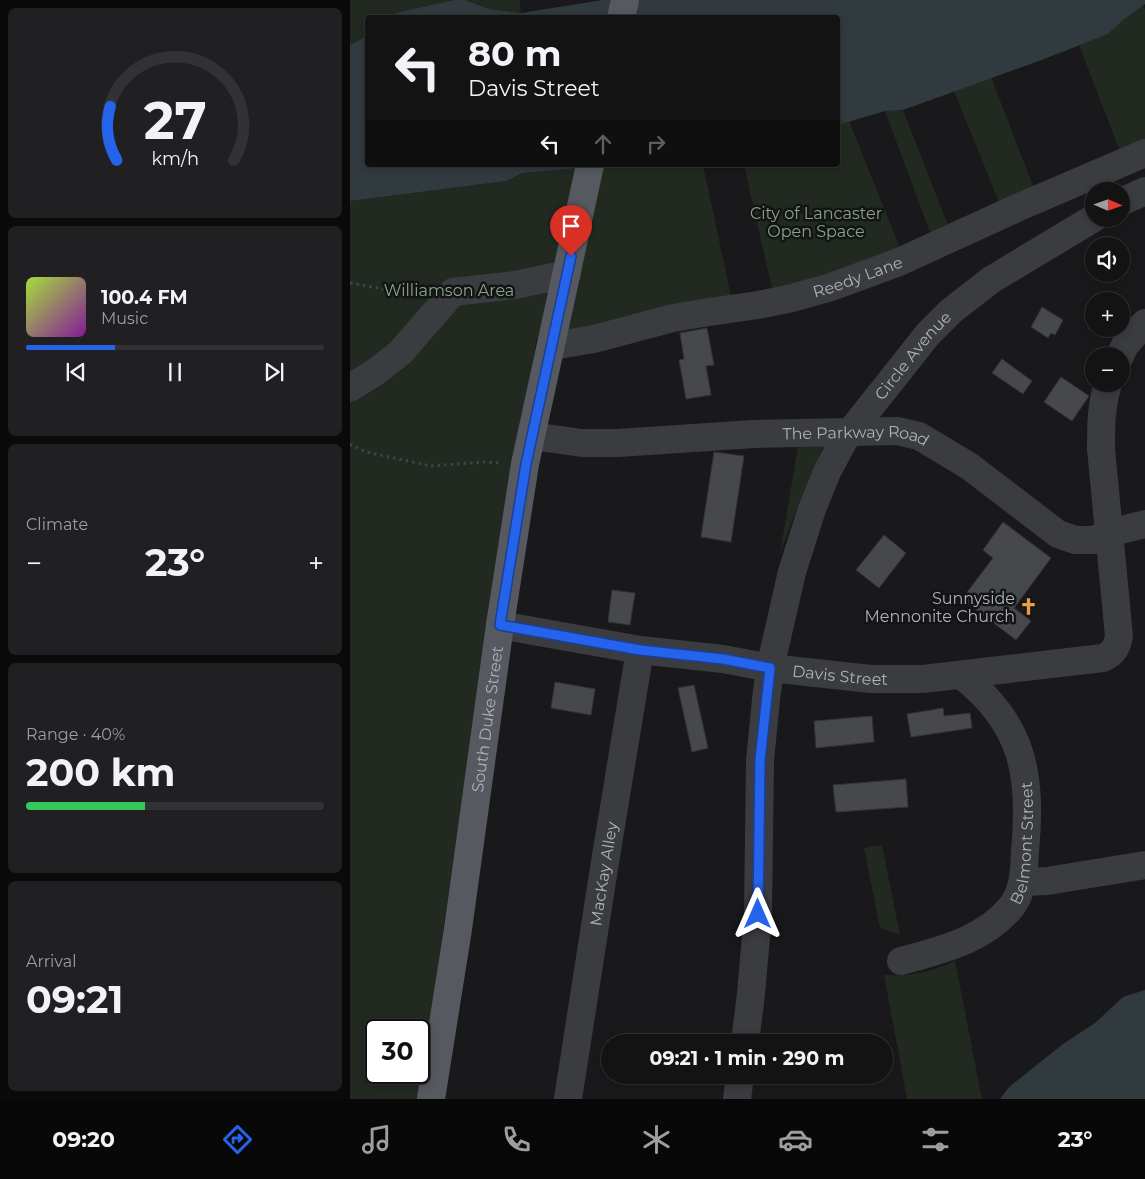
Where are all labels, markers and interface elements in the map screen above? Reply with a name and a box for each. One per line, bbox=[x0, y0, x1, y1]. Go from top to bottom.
text: 80 m bbox=[468, 32, 562, 75]
icon: left bbox=[385, 35, 450, 100]
text: Davis Street bbox=[468, 75, 600, 102]
text: 27 bbox=[144, 89, 206, 152]
icon: left bbox=[536, 130, 564, 158]
icon: ahead bbox=[589, 130, 617, 158]
icon: right bbox=[642, 130, 670, 158]
text: km/h bbox=[151, 148, 199, 169]
north arrow bbox=[1085, 182, 1130, 228]
map controls bbox=[1085, 182, 1130, 392]
park label: City of Lancaster Open Space bbox=[750, 204, 882, 241]
pin bbox=[550, 205, 592, 256]
icon: arrive bbox=[557, 212, 585, 240]
button: sound bbox=[1085, 237, 1130, 282]
street label: Reedy Lane bbox=[811, 252, 905, 301]
park label: Williamson Area bbox=[384, 281, 514, 300]
text: 100.4 FM bbox=[101, 286, 188, 309]
button: + bbox=[1085, 292, 1130, 337]
street label: Circle Avenue bbox=[870, 307, 955, 403]
text: Music bbox=[101, 309, 148, 328]
button: − bbox=[1085, 347, 1130, 392]
icon: previous bbox=[62, 358, 90, 386]
icon: pause bbox=[161, 358, 189, 386]
icon: next bbox=[260, 358, 288, 386]
street label: The Parkway Road bbox=[782, 421, 933, 450]
text: Climate bbox=[26, 515, 88, 534]
text: 23° bbox=[145, 539, 205, 586]
text: − bbox=[26, 546, 42, 580]
text: + bbox=[308, 546, 324, 580]
place label: Sunnyside Mennonite Church bbox=[865, 589, 1015, 626]
church icon: Sunnyside Mennonite Church bbox=[1019, 597, 1039, 617]
street label: South Duke Street bbox=[467, 644, 507, 794]
street label: Davis Street bbox=[791, 661, 888, 689]
text: Range · 40% bbox=[26, 725, 125, 744]
text: 200 km bbox=[26, 749, 175, 796]
street label: Belmont Street bbox=[1006, 780, 1037, 908]
street label: MacKay Alley bbox=[586, 820, 621, 927]
position arrow bbox=[731, 887, 783, 939]
text: Arrival bbox=[26, 952, 76, 971]
text: 09:21 bbox=[26, 976, 123, 1023]
speed limit sign: 30 bbox=[365, 1019, 430, 1084]
text: 09:21 · 1 min · 290 m bbox=[650, 1047, 844, 1070]
icon: directions bbox=[220, 1122, 255, 1157]
icon: music bbox=[359, 1122, 394, 1157]
icon: phone bbox=[499, 1122, 534, 1157]
icon: climate bbox=[639, 1122, 674, 1157]
icon: car bbox=[778, 1122, 813, 1157]
icon: filters bbox=[918, 1122, 953, 1157]
text: 09:20 bbox=[52, 1126, 115, 1153]
text: 23° bbox=[1058, 1126, 1093, 1153]

